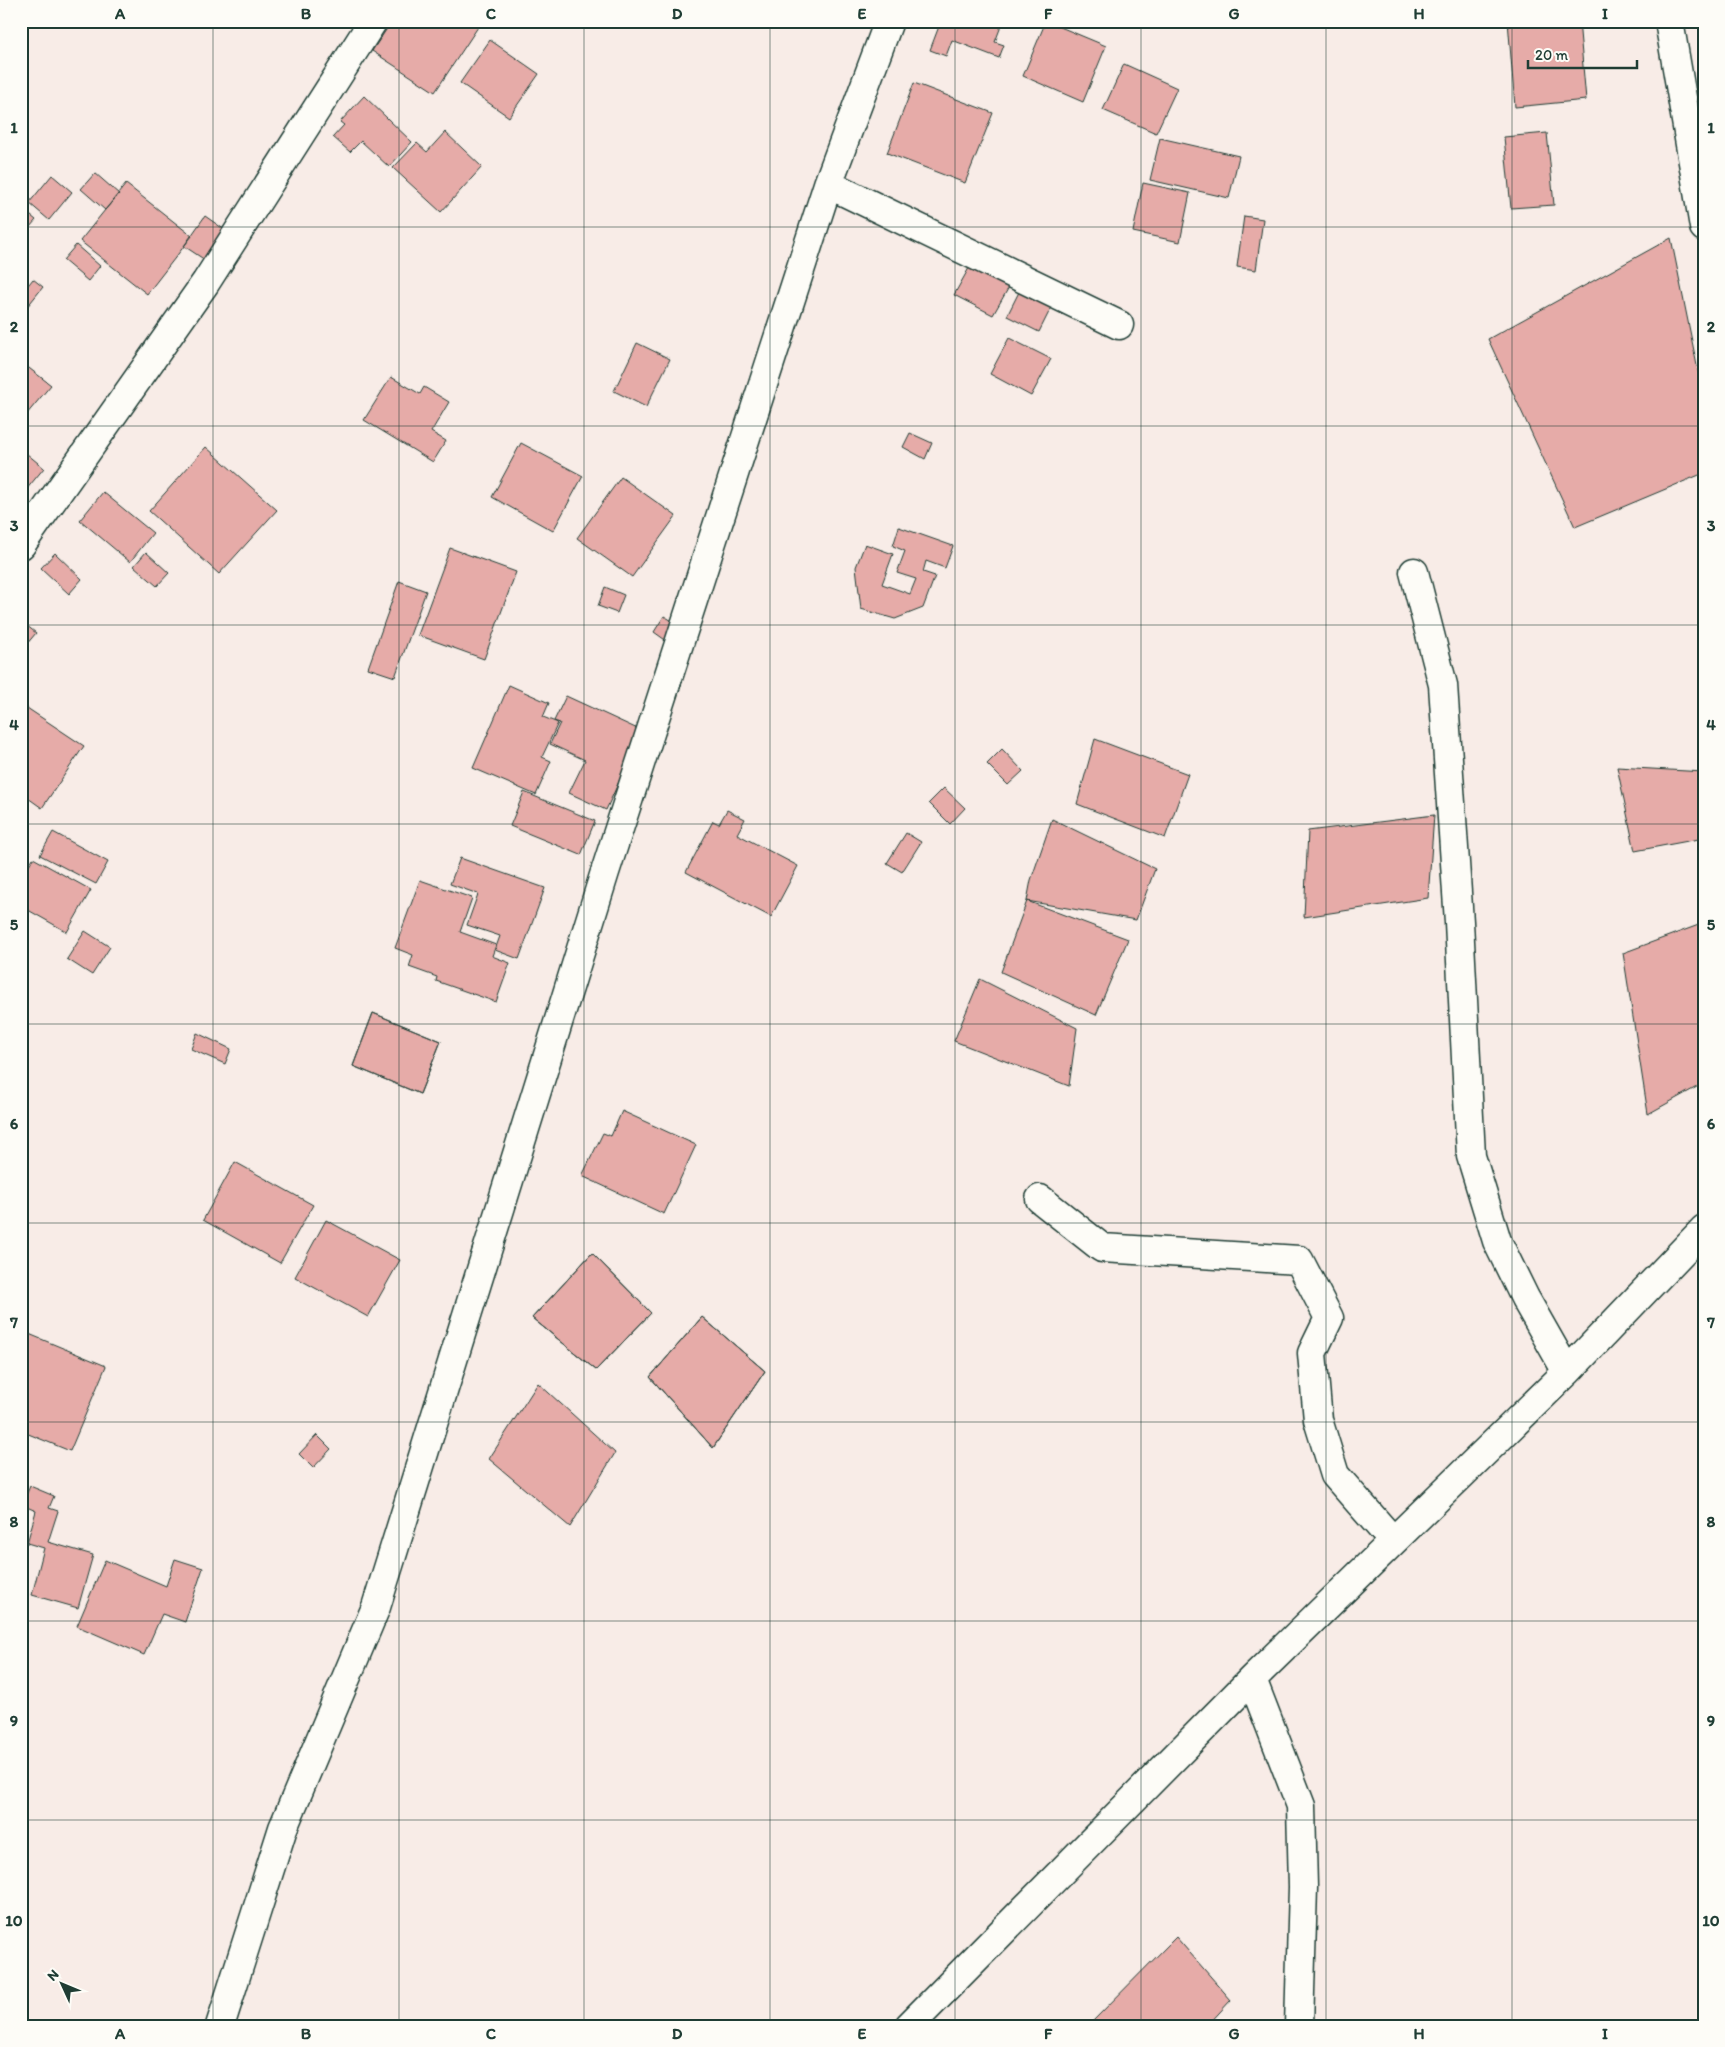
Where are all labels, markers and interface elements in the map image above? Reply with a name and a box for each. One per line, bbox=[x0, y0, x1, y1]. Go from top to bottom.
text: A bbox=[114, 4, 126, 23]
text: B bbox=[301, 4, 312, 23]
text: C bbox=[486, 4, 497, 23]
text: D bbox=[672, 4, 683, 23]
text: E bbox=[858, 4, 867, 23]
text: F bbox=[1044, 4, 1053, 23]
text: G bbox=[1228, 4, 1240, 23]
text: H bbox=[1413, 4, 1425, 23]
text: I bbox=[1602, 4, 1608, 23]
scale bar bbox=[1528, 38, 1636, 70]
text: 20 m bbox=[1535, 46, 1569, 64]
text: 1 bbox=[10, 118, 18, 137]
text: 1 bbox=[1707, 118, 1715, 137]
text: 2 bbox=[10, 317, 19, 336]
text: 2 bbox=[1707, 317, 1716, 336]
text: 3 bbox=[10, 516, 19, 535]
text: 3 bbox=[1707, 516, 1716, 535]
text: 4 bbox=[9, 715, 19, 734]
text: 4 bbox=[1706, 715, 1716, 734]
text: 5 bbox=[10, 915, 19, 934]
text: 5 bbox=[1707, 915, 1716, 934]
text: 6 bbox=[10, 1114, 19, 1133]
text: 6 bbox=[1707, 1114, 1716, 1133]
text: 7 bbox=[9, 1313, 18, 1332]
text: 7 bbox=[1706, 1313, 1715, 1332]
text: 8 bbox=[10, 1512, 19, 1531]
text: 8 bbox=[1707, 1512, 1716, 1531]
text: 9 bbox=[10, 1711, 18, 1730]
text: 9 bbox=[1707, 1711, 1715, 1730]
text: 10 bbox=[5, 1911, 23, 1930]
text: 10 bbox=[1702, 1911, 1720, 1930]
north arrow bbox=[38, 1960, 88, 2010]
text: N bbox=[44, 1966, 62, 1985]
text: A bbox=[114, 2024, 126, 2043]
text: B bbox=[301, 2024, 312, 2043]
text: C bbox=[486, 2024, 497, 2043]
text: D bbox=[672, 2024, 683, 2043]
text: E bbox=[858, 2024, 867, 2043]
text: F bbox=[1044, 2024, 1053, 2043]
text: G bbox=[1228, 2024, 1240, 2043]
text: H bbox=[1413, 2024, 1425, 2043]
text: I bbox=[1602, 2024, 1608, 2043]

